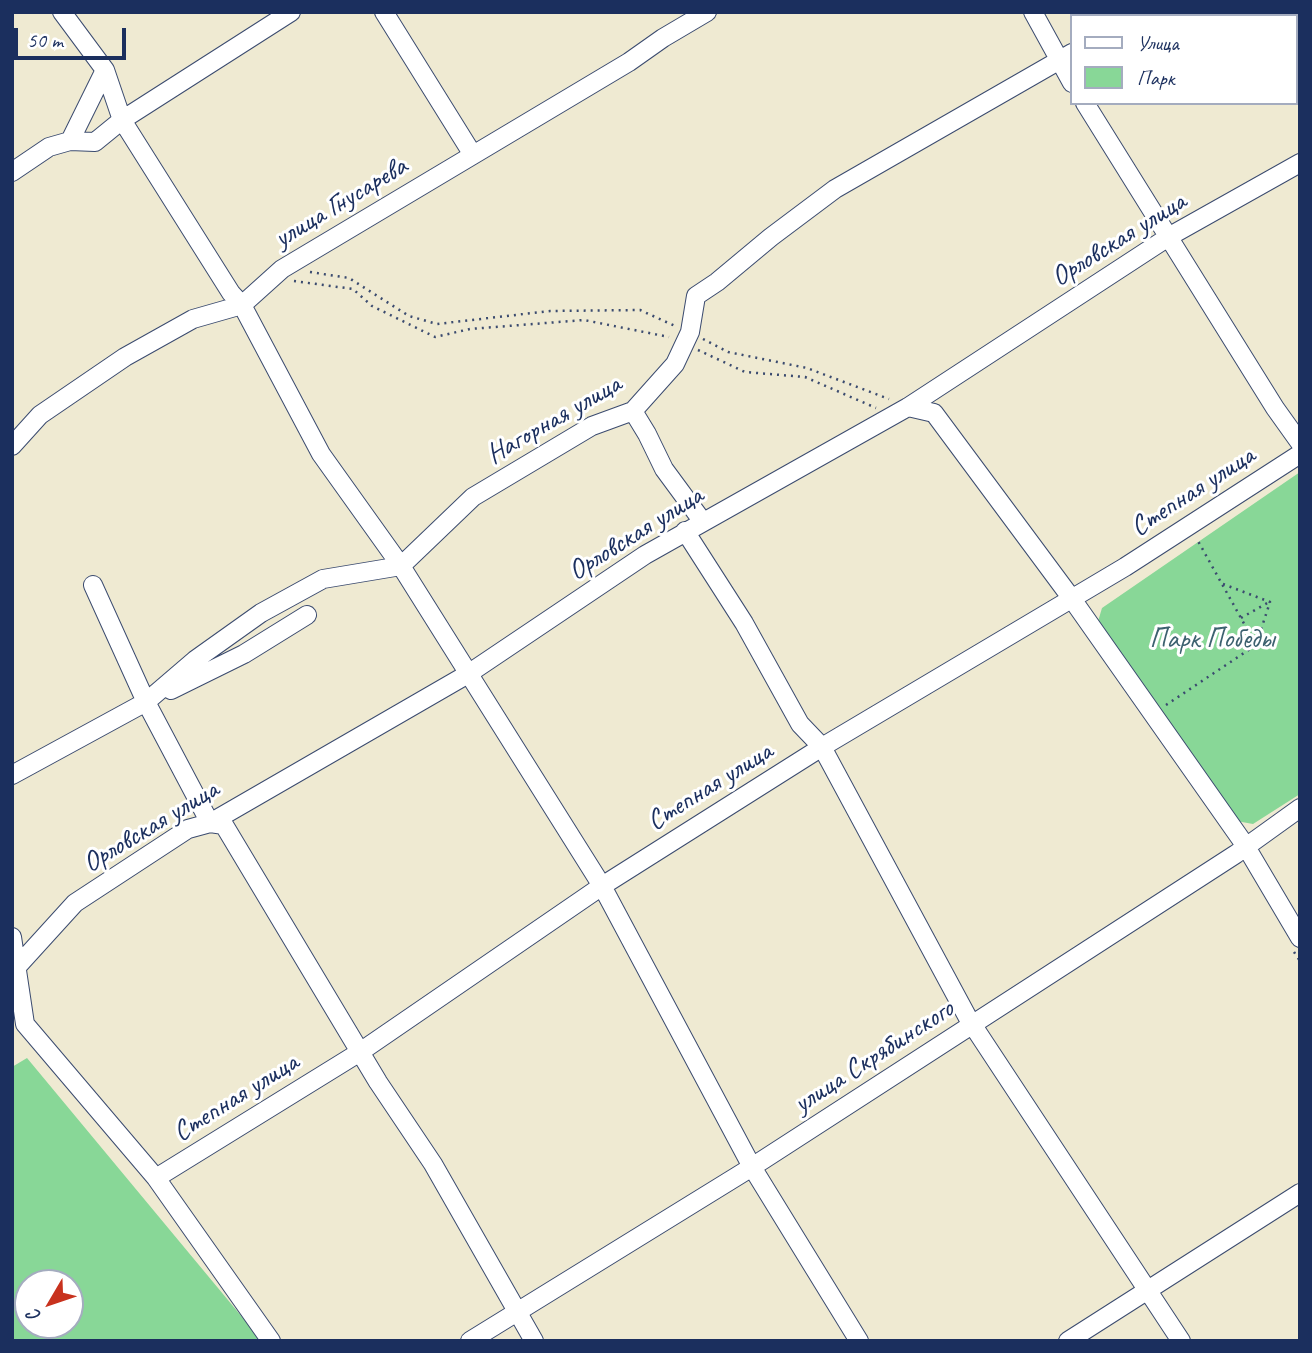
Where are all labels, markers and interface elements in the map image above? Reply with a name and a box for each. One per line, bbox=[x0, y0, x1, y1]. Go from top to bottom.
scale bar bbox=[18, 14, 130, 58]
legend bbox=[1070, 14, 1298, 105]
text: 50 m bbox=[27, 27, 63, 53]
text: Улица bbox=[1137, 30, 1179, 56]
text: Парк bbox=[1137, 65, 1174, 91]
street label: улица Гнусарева bbox=[268, 150, 414, 256]
street label: Орловская улица bbox=[1045, 185, 1193, 295]
street label: Нагорная улица bbox=[481, 368, 627, 472]
street label: Степная улица bbox=[1125, 439, 1261, 545]
street label: Орловская улица bbox=[562, 479, 710, 589]
park label: Парк Победы bbox=[1150, 623, 1274, 657]
street label: Степная улица bbox=[641, 735, 779, 839]
street label: Орловская улица bbox=[77, 773, 225, 881]
street label: улица Скрябинского bbox=[788, 993, 960, 1121]
street label: Степная улица bbox=[167, 1046, 305, 1150]
north arrow bbox=[14, 1269, 84, 1339]
text: С bbox=[22, 1305, 47, 1327]

